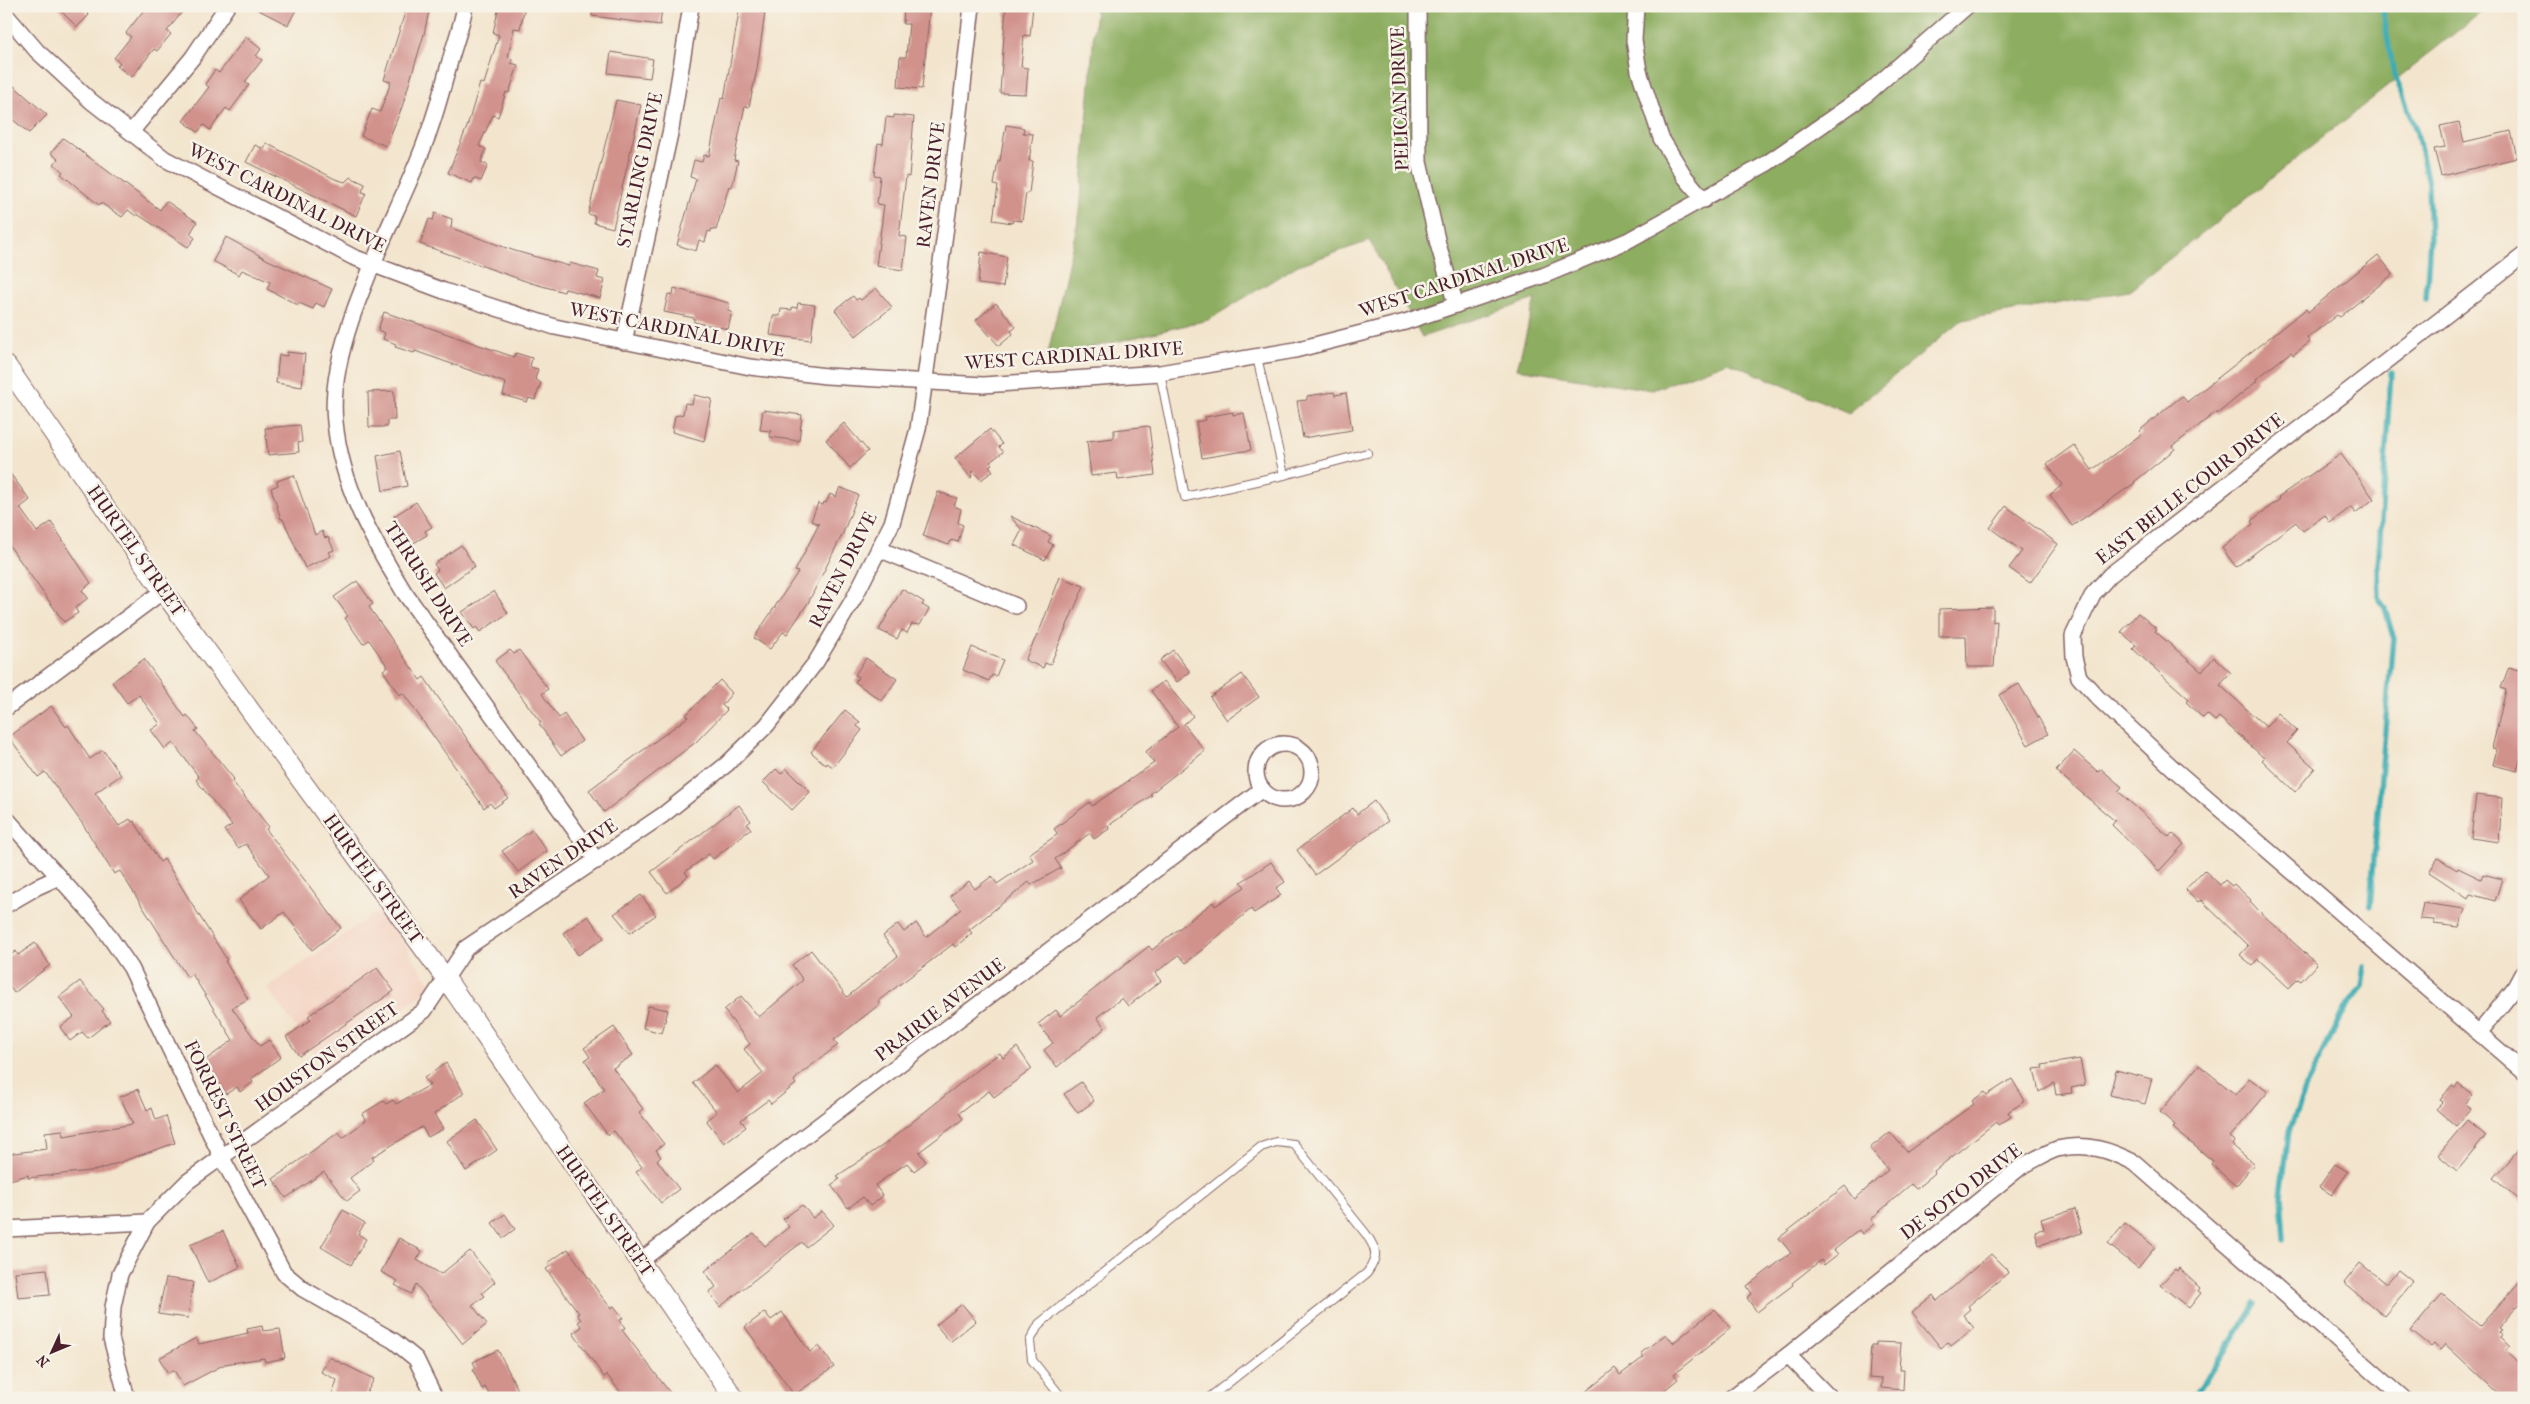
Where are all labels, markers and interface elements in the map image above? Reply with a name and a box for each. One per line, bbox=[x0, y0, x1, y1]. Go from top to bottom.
street label: PELICAN DRIVE bbox=[1386, 26, 1414, 172]
street label: STARLING DRIVE bbox=[613, 90, 667, 250]
street label: RAVEN DRIVE bbox=[912, 120, 950, 249]
street label: WEST CARDINAL DRIVE bbox=[184, 138, 390, 258]
street label: WEST CARDINAL DRIVE bbox=[1356, 234, 1572, 323]
street label: WEST CARDINAL DRIVE bbox=[566, 298, 787, 362]
street label: WEST CARDINAL DRIVE bbox=[963, 337, 1184, 375]
street label: EAST BELLE COUR DRIVE bbox=[2092, 408, 2289, 569]
street label: HURTEL STREET bbox=[82, 481, 190, 621]
street label: RAVEN DRIVE bbox=[804, 508, 882, 632]
street label: THRUSH DRIVE bbox=[380, 518, 477, 651]
street label: HURTEL STREET bbox=[318, 810, 428, 948]
street label: RAVEN DRIVE bbox=[504, 814, 622, 904]
street label: PRAIRIE AVENUE bbox=[870, 954, 1010, 1066]
street label: HOUSTON STREET bbox=[251, 997, 403, 1117]
street label: FORREST STREET bbox=[179, 1037, 271, 1193]
street label: DE SOTO DRIVE bbox=[1896, 1139, 2026, 1245]
street label: HURTEL STREET bbox=[551, 1141, 659, 1281]
north arrow bbox=[28, 1326, 78, 1376]
text: N bbox=[33, 1351, 53, 1370]

